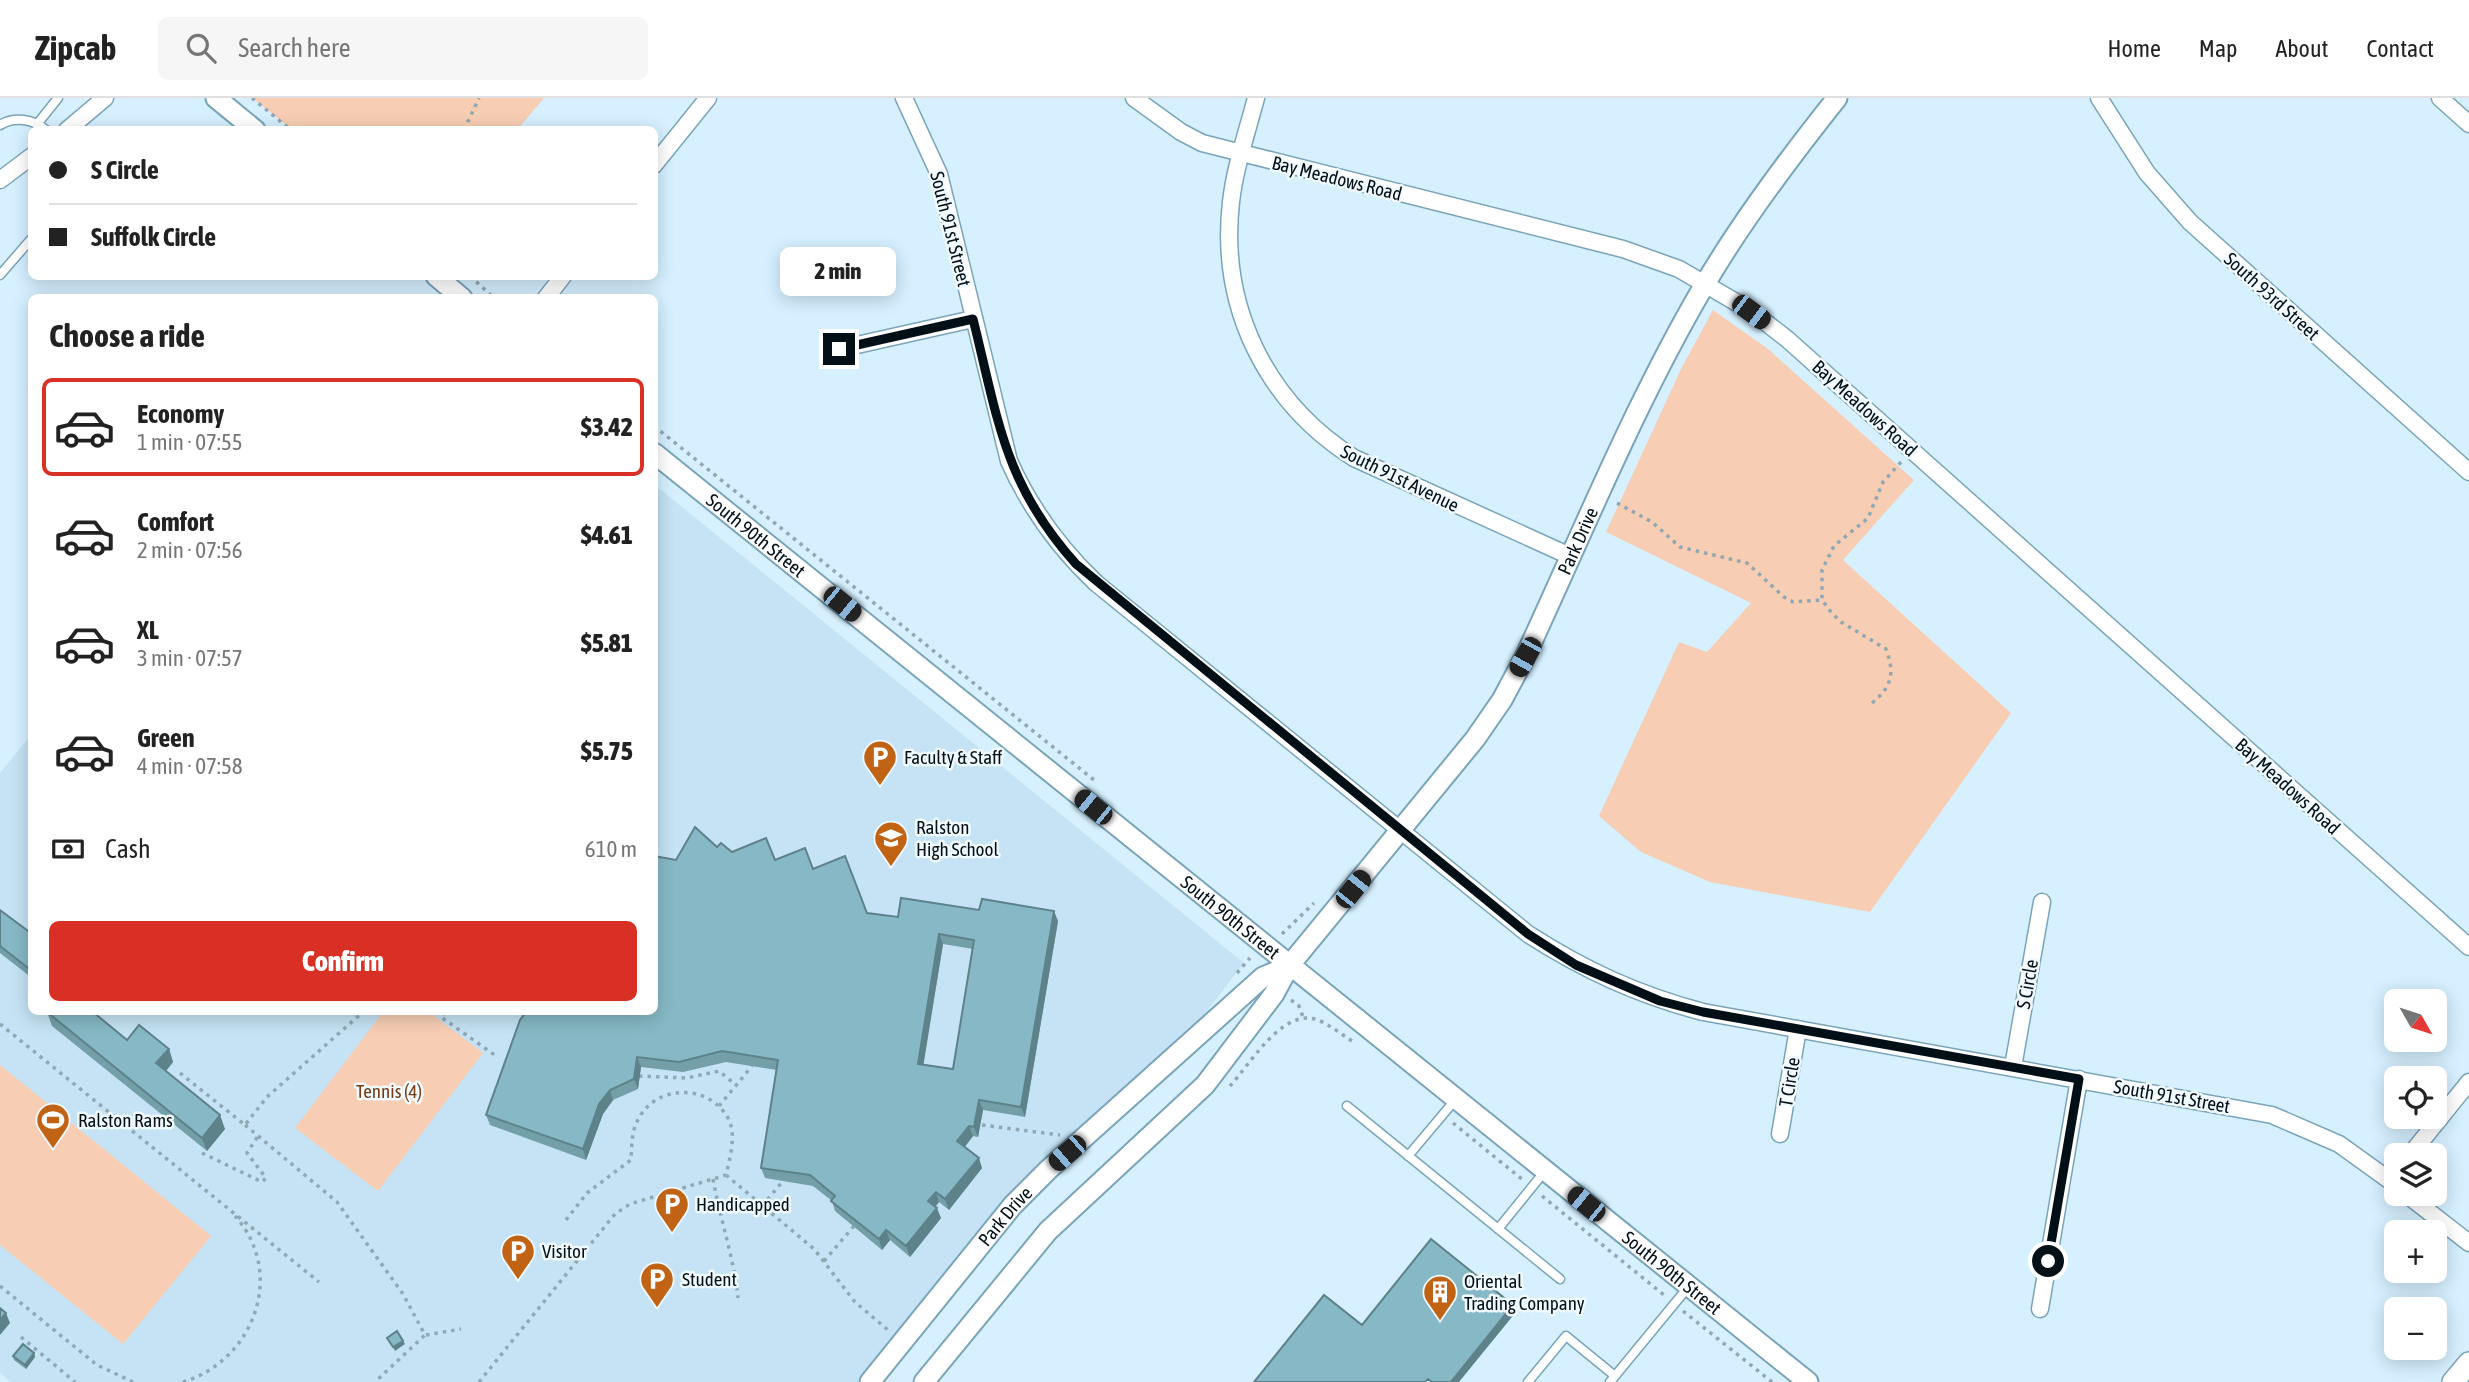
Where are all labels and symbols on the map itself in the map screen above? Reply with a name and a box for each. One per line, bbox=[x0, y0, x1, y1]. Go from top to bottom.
street label: Bay Meadows Road bbox=[1270, 151, 1404, 205]
street label: South 91st Street bbox=[926, 169, 976, 289]
callout: 2 min bbox=[781, 247, 897, 296]
street label: South 93rd Street bbox=[2220, 248, 2324, 344]
car bbox=[1728, 291, 1775, 333]
route end bbox=[823, 333, 855, 365]
street label: Bay Meadows Road bbox=[1808, 355, 1922, 461]
street label: South 91st Avenue bbox=[1337, 440, 1463, 516]
street label: South 90th Street bbox=[702, 489, 810, 581]
street label: Park Drive bbox=[1553, 504, 1602, 578]
car bbox=[820, 583, 865, 625]
car bbox=[1506, 634, 1545, 680]
street label: Bay Meadows Road bbox=[2231, 733, 2345, 839]
parking icon: Faculty & Staff bbox=[861, 738, 899, 787]
place label: Faculty & Staff bbox=[904, 746, 1003, 768]
car bbox=[1071, 786, 1116, 828]
place label: Ralston High School bbox=[916, 816, 999, 860]
school or university icon: Ralston High School bbox=[872, 819, 910, 868]
car bbox=[1332, 866, 1375, 912]
street label: South 90th Street bbox=[1177, 871, 1284, 963]
street label: S Circle bbox=[2012, 958, 2042, 1010]
north arrow bbox=[2384, 989, 2446, 1052]
street label: T Circle bbox=[1774, 1056, 1804, 1108]
street label: South 91st Street bbox=[2112, 1075, 2232, 1117]
park label: Tennis (4) bbox=[356, 1080, 422, 1102]
sports icon: Ralston Rams bbox=[34, 1101, 72, 1150]
place label: Ralston Rams bbox=[78, 1109, 173, 1131]
car bbox=[1045, 1131, 1090, 1175]
street label: Park Drive bbox=[974, 1182, 1036, 1250]
car bbox=[1564, 1183, 1609, 1225]
parking icon: Handicapped bbox=[653, 1185, 691, 1234]
place label: Handicapped bbox=[696, 1193, 790, 1215]
street label: South 90th Street bbox=[1618, 1226, 1726, 1319]
parking icon: Visitor bbox=[499, 1232, 537, 1281]
place label: Visitor bbox=[542, 1240, 587, 1262]
route start bbox=[2032, 1245, 2064, 1277]
parking icon: Student bbox=[638, 1260, 676, 1309]
place label: Student bbox=[682, 1268, 737, 1290]
place label: Oriental Trading Company bbox=[1464, 1270, 1585, 1314]
building icon: Oriental Trading Company bbox=[1421, 1273, 1459, 1322]

